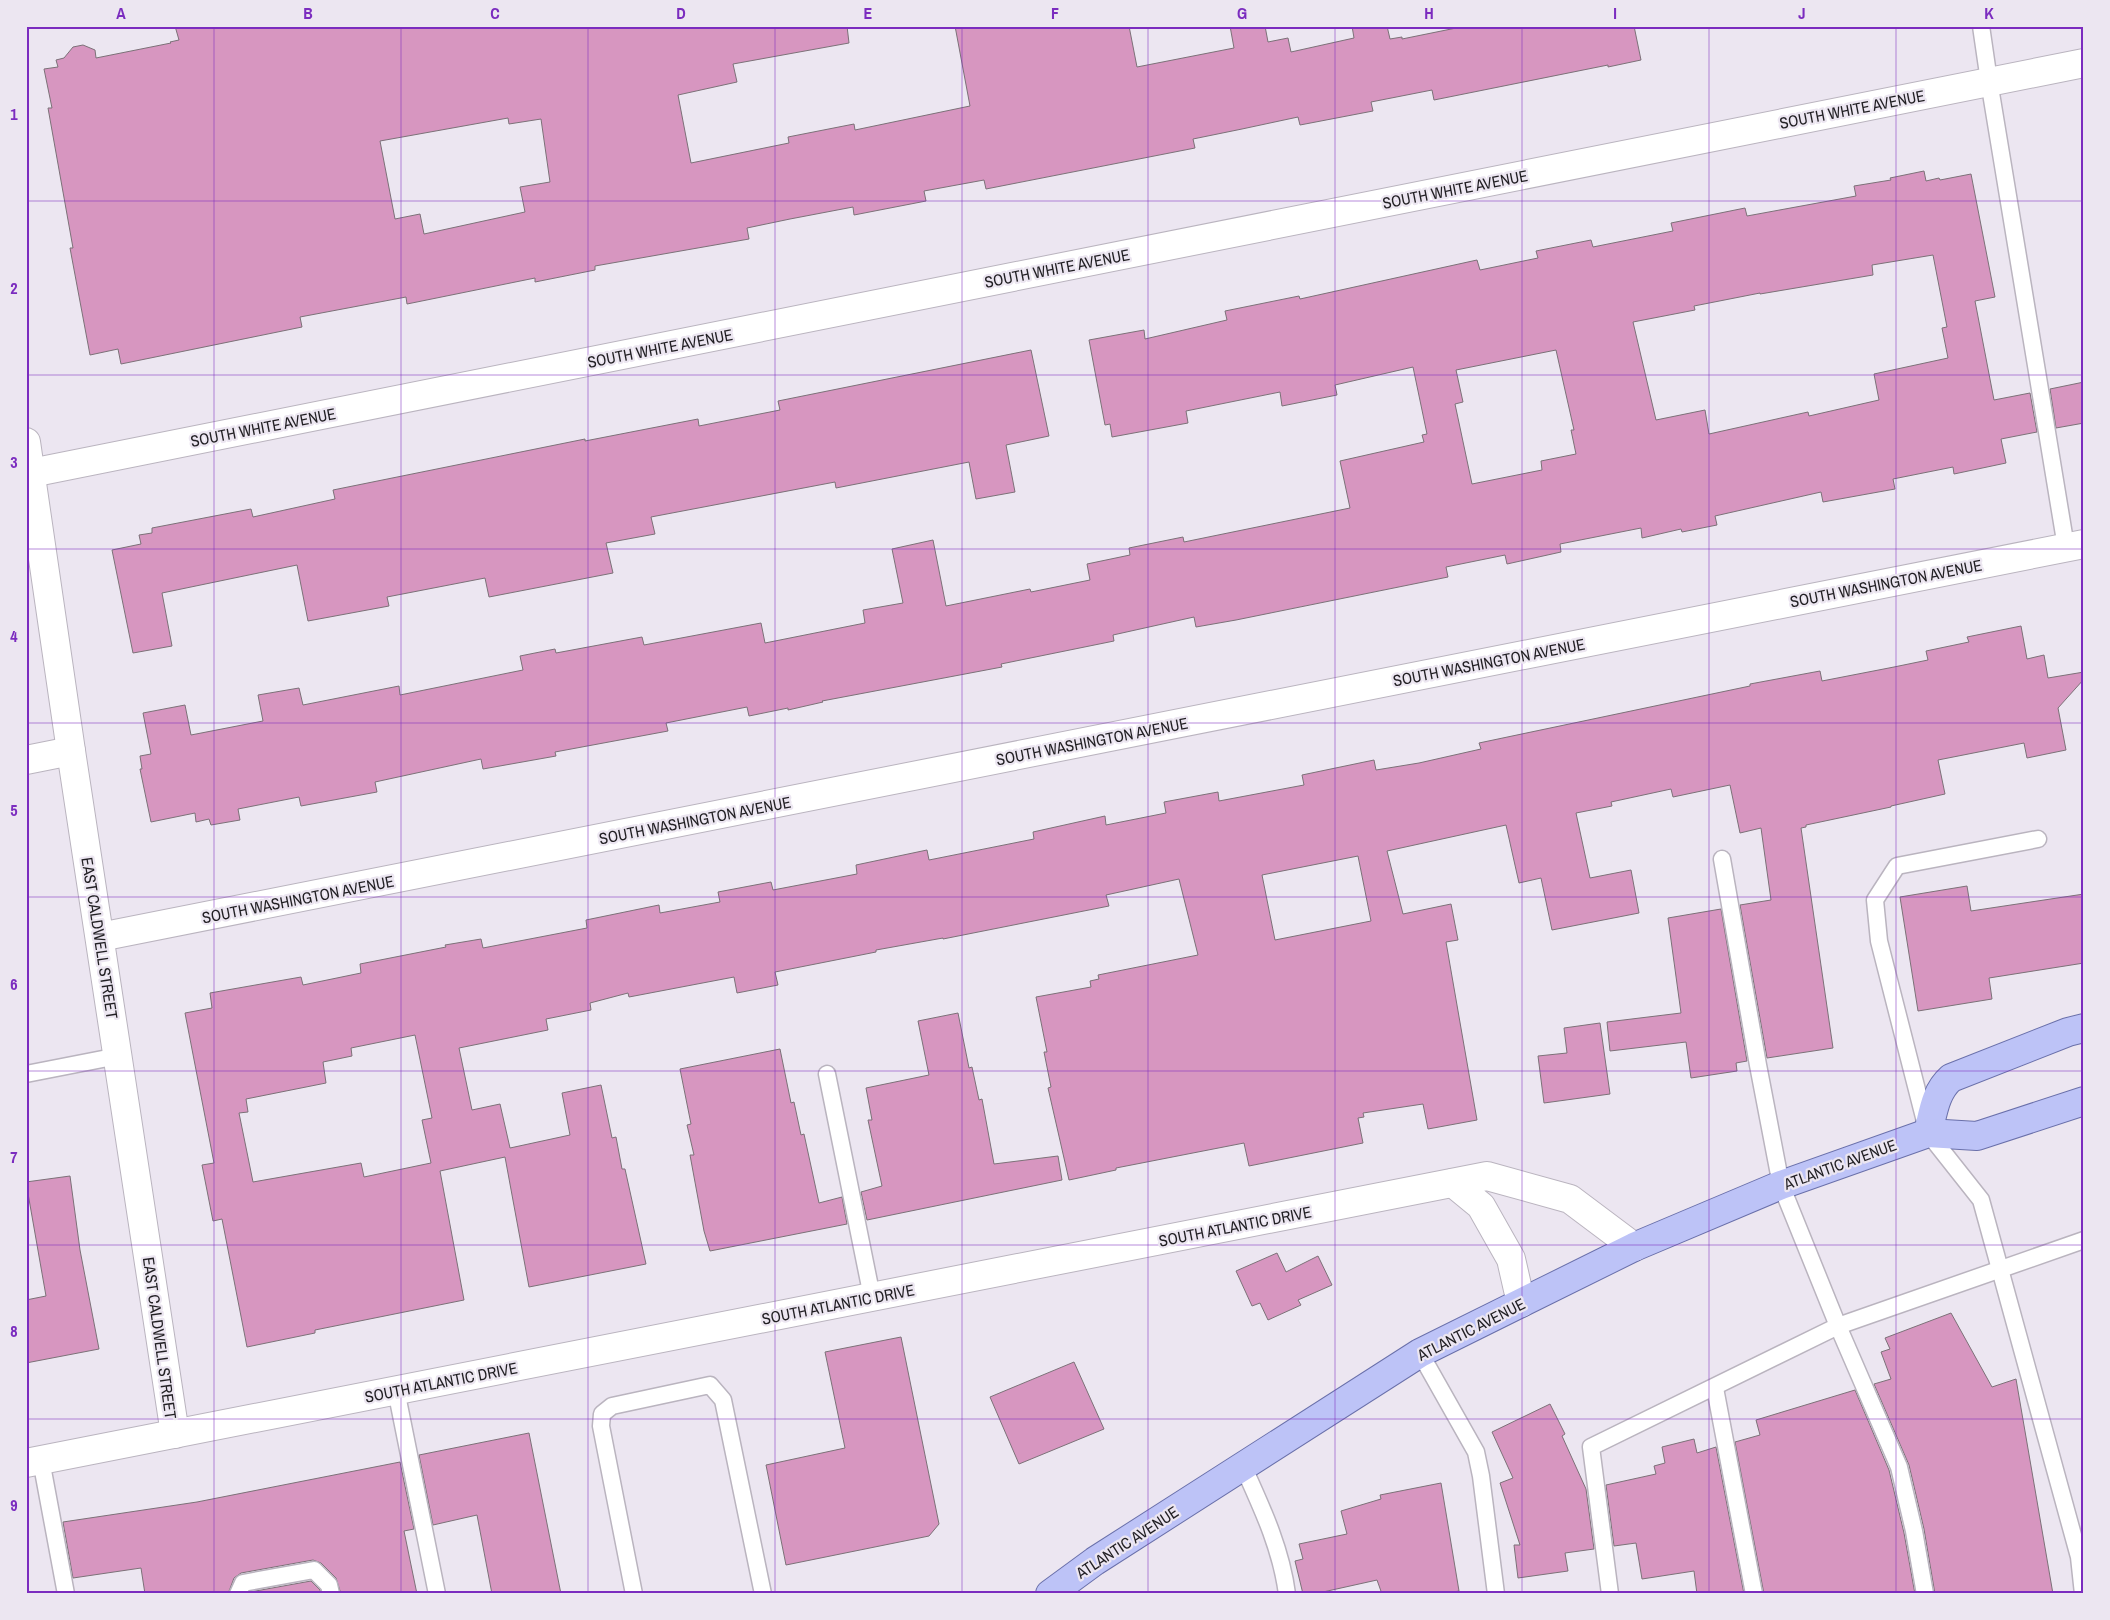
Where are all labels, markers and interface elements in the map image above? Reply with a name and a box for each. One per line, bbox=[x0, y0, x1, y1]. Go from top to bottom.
text: A bbox=[116, 2, 126, 24]
text: B bbox=[303, 2, 313, 24]
text: C bbox=[490, 2, 500, 24]
text: D bbox=[676, 2, 686, 24]
text: E bbox=[864, 2, 873, 24]
text: F bbox=[1051, 2, 1059, 24]
text: G bbox=[1237, 2, 1247, 24]
text: H bbox=[1424, 2, 1434, 24]
text: I bbox=[1613, 2, 1617, 24]
text: J bbox=[1798, 2, 1806, 24]
text: K bbox=[1984, 2, 1994, 24]
street label: SOUTH WHITE AVENUE bbox=[1777, 84, 1927, 134]
text: 1 bbox=[10, 103, 18, 125]
street label: SOUTH WHITE AVENUE bbox=[1380, 164, 1530, 214]
street label: SOUTH WHITE AVENUE bbox=[982, 243, 1132, 293]
text: 2 bbox=[10, 277, 18, 299]
street label: SOUTH WHITE AVENUE bbox=[585, 323, 735, 373]
street label: SOUTH WHITE AVENUE bbox=[188, 402, 338, 452]
text: 3 bbox=[10, 451, 18, 473]
street label: SOUTH WASHINGTON AVENUE bbox=[1788, 554, 1984, 612]
text: 4 bbox=[10, 625, 18, 647]
street label: SOUTH WASHINGTON AVENUE bbox=[1391, 633, 1587, 691]
street label: SOUTH WASHINGTON AVENUE bbox=[994, 712, 1190, 770]
street label: SOUTH WASHINGTON AVENUE bbox=[597, 791, 793, 849]
text: 5 bbox=[10, 799, 18, 821]
street label: EAST CALDWELL STREET bbox=[76, 856, 124, 1020]
street label: SOUTH WASHINGTON AVENUE bbox=[200, 870, 396, 928]
text: 6 bbox=[10, 973, 18, 995]
street label: ATLANTIC AVENUE bbox=[1780, 1133, 1899, 1195]
text: 7 bbox=[10, 1146, 18, 1168]
street label: SOUTH ATLANTIC DRIVE bbox=[1157, 1200, 1313, 1252]
street label: EAST CALDWELL STREET bbox=[138, 1256, 182, 1420]
street label: SOUTH ATLANTIC DRIVE bbox=[760, 1278, 916, 1330]
street label: ATLANTIC AVENUE bbox=[1412, 1292, 1529, 1366]
text: 8 bbox=[10, 1320, 18, 1342]
street label: SOUTH ATLANTIC DRIVE bbox=[363, 1356, 519, 1408]
text: 9 bbox=[10, 1494, 18, 1516]
street label: ATLANTIC AVENUE bbox=[1071, 1501, 1183, 1584]

